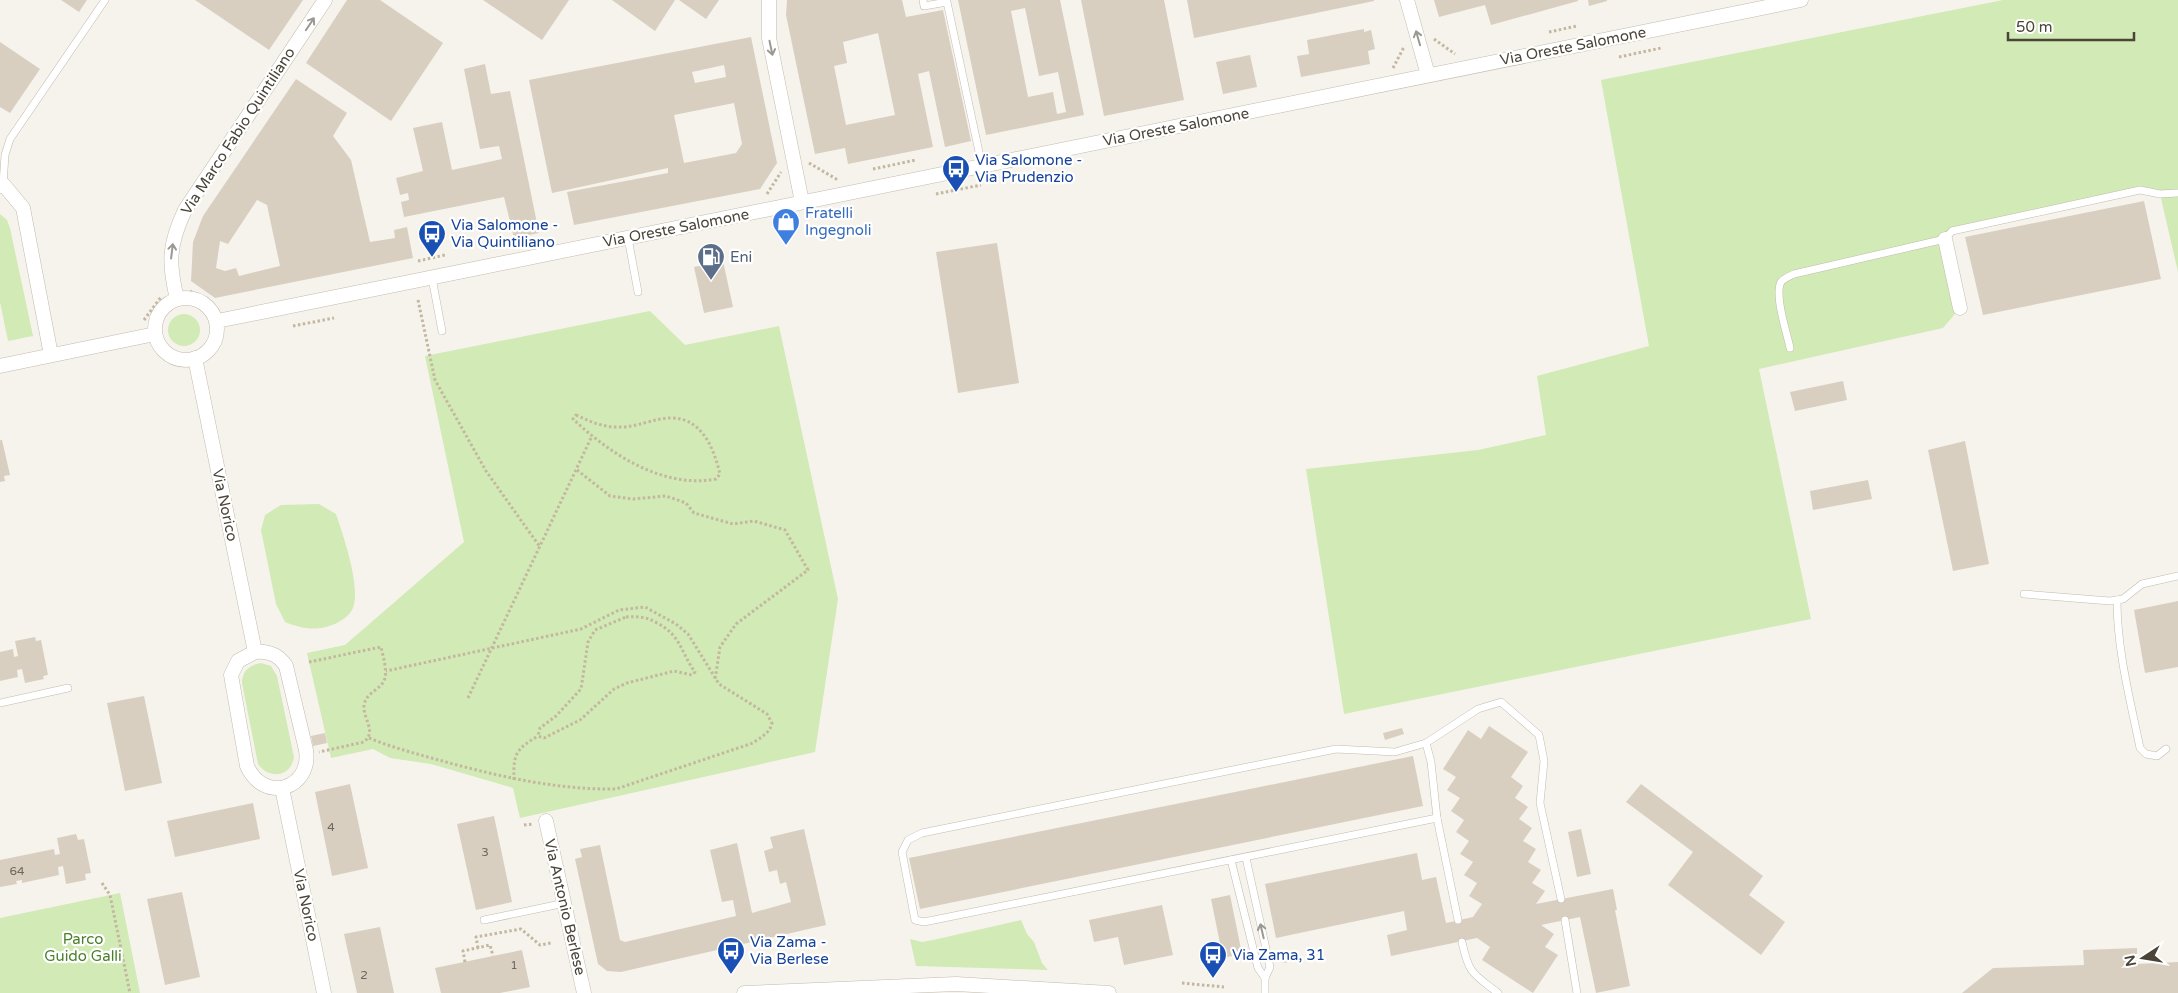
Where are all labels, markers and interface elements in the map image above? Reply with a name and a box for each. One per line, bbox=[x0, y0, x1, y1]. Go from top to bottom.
scale bar bbox=[2008, 10, 2134, 42]
one-way arrow bbox=[305, 17, 315, 31]
text: 50 m bbox=[2016, 18, 2053, 36]
street label: Via Oreste Salomone bbox=[1498, 23, 1648, 69]
one-way arrow bbox=[1412, 30, 1422, 46]
one-way arrow bbox=[767, 40, 776, 56]
street label: Via Marco Fabio Quintiliano bbox=[177, 44, 299, 218]
street label: Via Oreste Salomone bbox=[1101, 104, 1251, 150]
place label: Via Salomone - Via Prudenzio bbox=[975, 151, 1082, 186]
bus stop icon: Via Salomone - Via Prudenzio bbox=[941, 154, 971, 193]
place label: Fratelli Ingegnoli bbox=[805, 204, 871, 239]
street label: Via Oreste Salomone bbox=[601, 205, 751, 251]
shop icon: Fratelli Ingegnoli bbox=[771, 207, 801, 246]
place label: Via Salomone - Via Quintiliano bbox=[451, 216, 558, 251]
bus stop icon: Via Salomone - Via Quintiliano bbox=[417, 219, 447, 258]
fuel station icon: Eni bbox=[696, 242, 726, 281]
one-way arrow bbox=[167, 243, 177, 259]
place label: Eni bbox=[730, 248, 752, 266]
street label: Via Norico bbox=[209, 467, 241, 543]
house number: 4 bbox=[327, 820, 335, 834]
street label: Via Antonio Berlese bbox=[541, 837, 589, 977]
house number: 3 bbox=[481, 845, 489, 859]
house number: 64 bbox=[9, 864, 25, 878]
street label: Via Norico bbox=[290, 867, 322, 943]
one-way arrow bbox=[1257, 923, 1266, 939]
park label: Parco Guido Galli bbox=[44, 930, 122, 965]
place label: Via Zama - Via Berlese bbox=[750, 933, 829, 968]
north arrow bbox=[2118, 933, 2168, 983]
bus stop icon: Via Zama - Via Berlese bbox=[716, 936, 746, 975]
bus stop icon: Via Zama, 31 bbox=[1198, 940, 1228, 979]
place label: Via Zama, 31 bbox=[1232, 946, 1325, 964]
text: N bbox=[2121, 953, 2140, 968]
house number: 1 bbox=[510, 958, 518, 972]
house number: 2 bbox=[360, 968, 368, 982]

